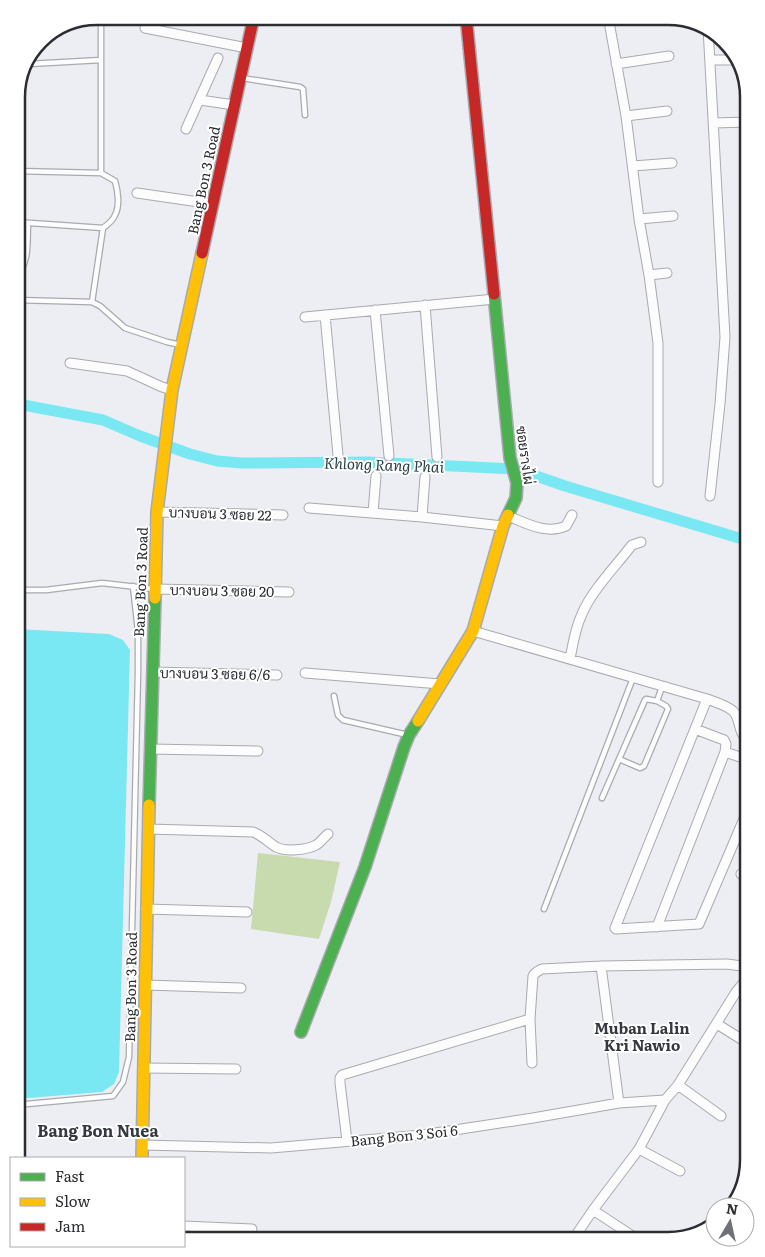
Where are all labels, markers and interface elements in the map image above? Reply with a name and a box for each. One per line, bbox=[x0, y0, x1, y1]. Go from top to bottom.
street label: Bang Bon 3 Road bbox=[182, 124, 224, 236]
street label: ซอยรางไผ่ bbox=[512, 424, 540, 486]
water label: Khlong Rang Phai bbox=[323, 450, 445, 478]
street label: บางบอน 3 ซอย 22 bbox=[168, 501, 272, 525]
street label: Bang Bon 3 Road bbox=[128, 526, 152, 637]
street label: บางบอน 3 ซอย 20 bbox=[170, 579, 274, 601]
street label: บางบอน 3 ซอย 6/6 bbox=[160, 662, 271, 684]
street label: Bang Bon 3 Road bbox=[119, 931, 141, 1042]
district label: Muban Lalin Kri Nawio bbox=[594, 1016, 690, 1056]
district label: Bang Bon Nuea bbox=[37, 1118, 159, 1142]
street label: Bang Bon 3 Soi 6 bbox=[349, 1119, 459, 1151]
legend bbox=[10, 1157, 185, 1247]
text: Fast bbox=[55, 1164, 84, 1187]
text: Slow bbox=[55, 1189, 90, 1212]
north arrow bbox=[705, 1197, 755, 1247]
text: N bbox=[725, 1197, 740, 1219]
text: Jam bbox=[55, 1214, 86, 1237]

